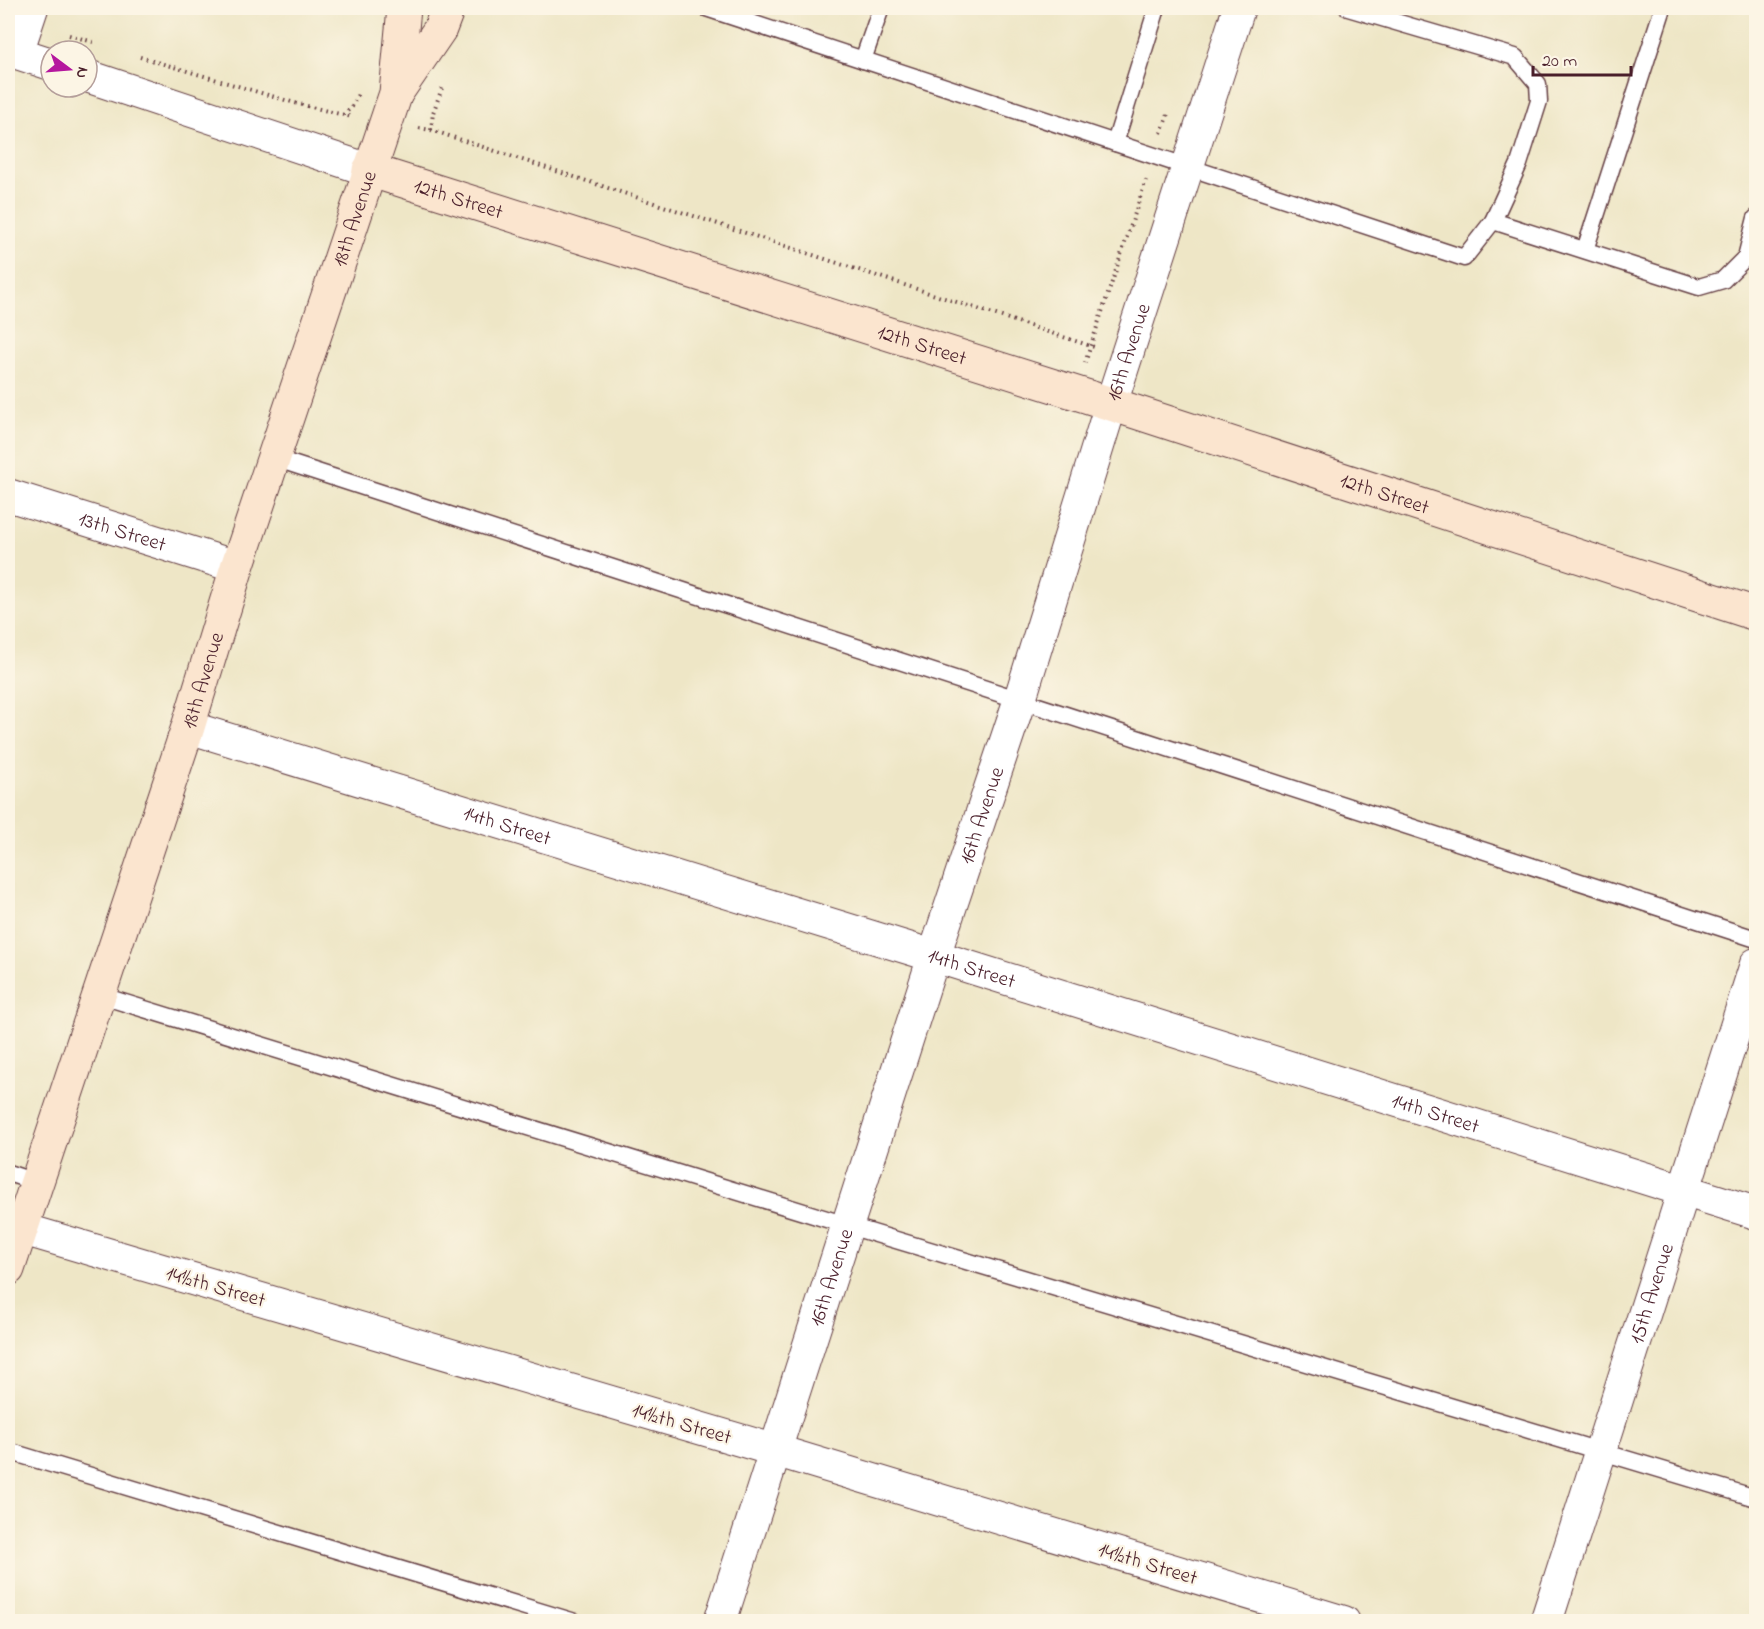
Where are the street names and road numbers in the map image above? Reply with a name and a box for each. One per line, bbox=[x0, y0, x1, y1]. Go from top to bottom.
street label: 18th Avenue bbox=[326, 167, 386, 271]
street label: 12th Street bbox=[409, 172, 507, 228]
street label: 16th Avenue bbox=[1100, 299, 1160, 405]
street label: 12th Street bbox=[873, 318, 970, 375]
street label: 12th Street bbox=[1336, 466, 1433, 524]
street label: 13th Street bbox=[74, 505, 170, 561]
street label: 18th Avenue bbox=[175, 628, 233, 733]
street label: 16th Avenue bbox=[953, 763, 1013, 869]
street label: 14th Street bbox=[459, 799, 554, 855]
street label: 14th Street bbox=[924, 942, 1019, 998]
street label: 14th Street bbox=[1387, 1087, 1483, 1143]
street label: 16th Avenue bbox=[803, 1225, 863, 1331]
street label: 15th Avenue bbox=[1623, 1239, 1683, 1348]
street label: 14½th Street bbox=[162, 1259, 269, 1316]
street label: 14½th Street bbox=[628, 1396, 735, 1453]
street label: 14½th Street bbox=[1094, 1536, 1201, 1594]

